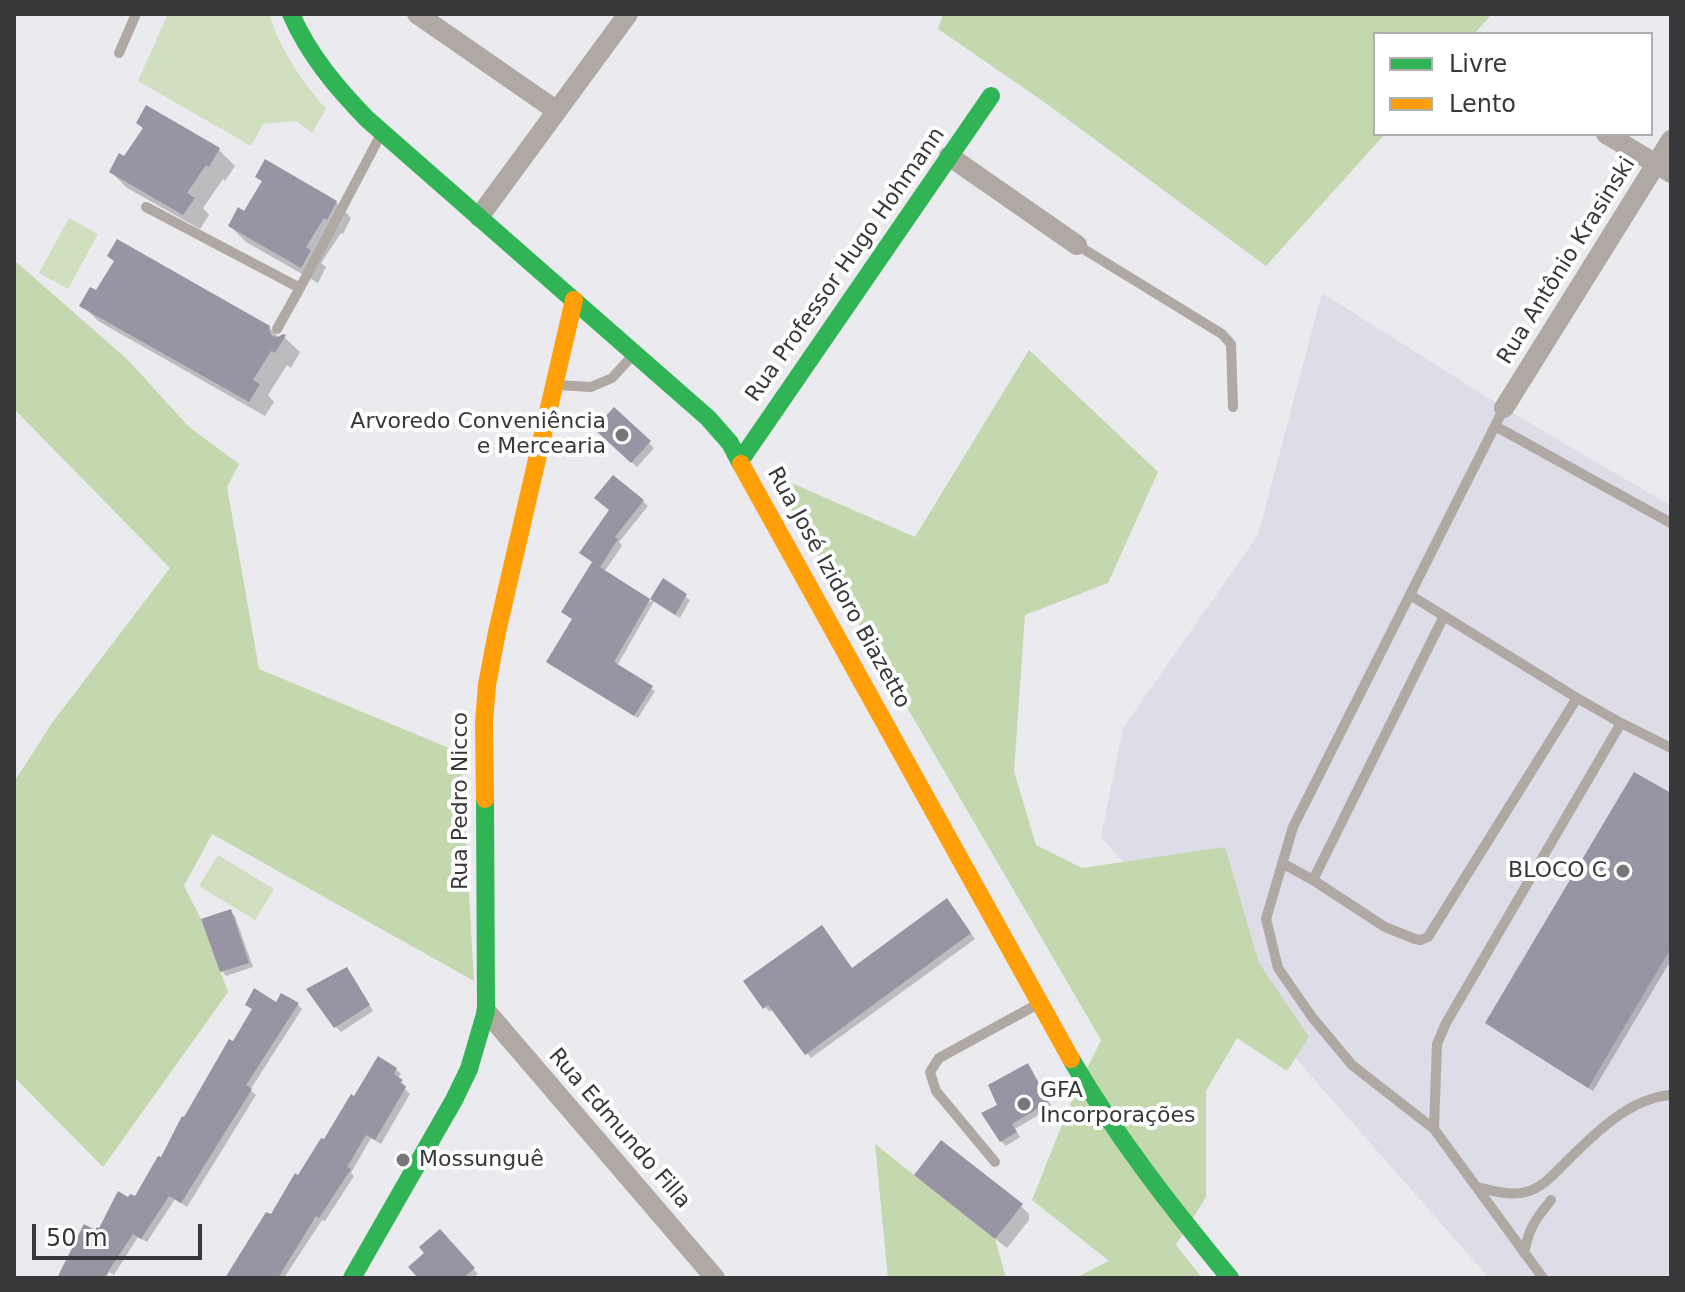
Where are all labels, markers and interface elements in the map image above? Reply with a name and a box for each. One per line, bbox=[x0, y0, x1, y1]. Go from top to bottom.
legend bbox=[1373, 32, 1653, 136]
text: Livre bbox=[1449, 50, 1507, 78]
text: Lento bbox=[1449, 90, 1516, 118]
street label: Rua Professor Hugo Hohmann bbox=[741, 123, 951, 407]
street label: Rua Antônio Krasinski bbox=[1492, 153, 1642, 369]
place label: Arvoredo Conveniência e Mercearia bbox=[350, 409, 606, 460]
marker: Arvoredo Conveniência e Mercearia bbox=[613, 426, 631, 444]
street label: Rua José Izidoro Biazetto bbox=[761, 463, 915, 713]
street label: Rua Pedro Nicco bbox=[448, 712, 474, 890]
place label: BLOCO C bbox=[1508, 858, 1607, 884]
marker: BLOCO C bbox=[1614, 862, 1632, 880]
street label: Rua Edmundo Filla bbox=[542, 1044, 696, 1214]
place label: GFA Incorporações bbox=[1040, 1078, 1196, 1130]
marker: GFA Incorporações bbox=[1015, 1095, 1033, 1113]
place label: Mossunguê bbox=[419, 1147, 544, 1173]
marker: Mossunguê bbox=[394, 1151, 412, 1169]
scale bar bbox=[36, 1208, 206, 1258]
text: 50 m bbox=[46, 1224, 108, 1252]

